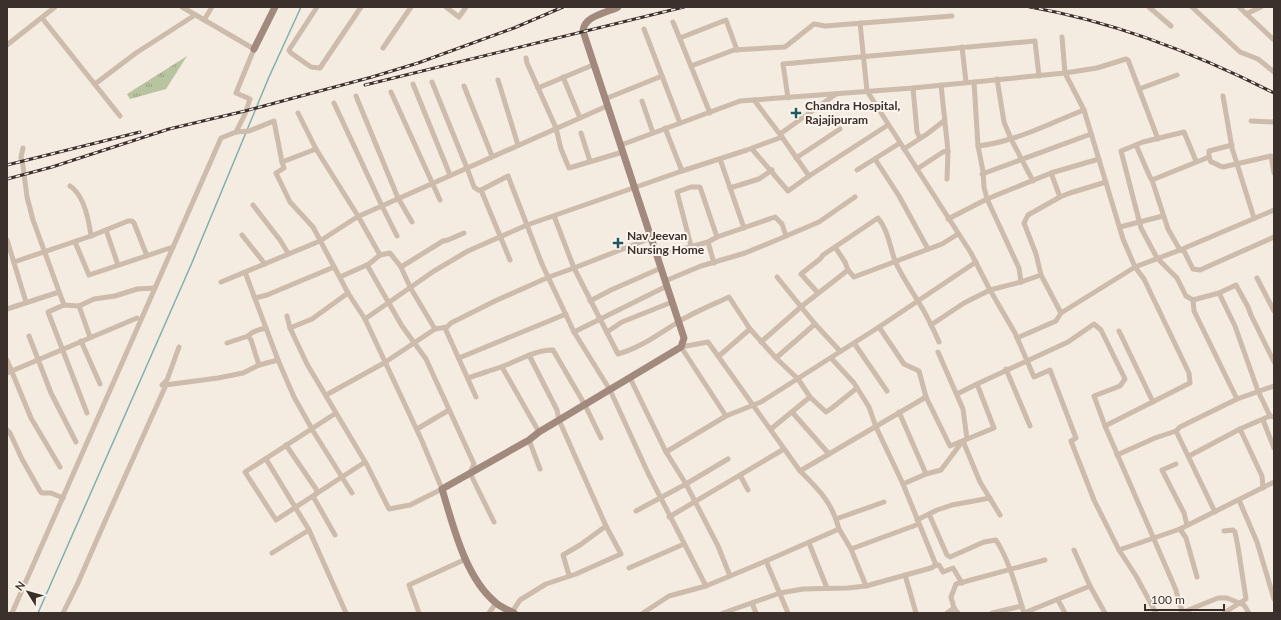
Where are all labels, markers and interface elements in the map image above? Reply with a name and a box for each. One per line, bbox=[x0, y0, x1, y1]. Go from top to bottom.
place label: Chandra Hospital, Rajajipuram bbox=[805, 98, 900, 127]
marker: Chandra Hospital, Rajajipuram bbox=[790, 107, 802, 119]
place label: Nav Jeevan Nursing Home bbox=[627, 228, 705, 257]
marker: Nav Jeevan Nursing Home bbox=[612, 237, 624, 249]
north arrow bbox=[8, 572, 48, 612]
text: N bbox=[12, 578, 27, 593]
scale bar bbox=[1145, 586, 1224, 612]
text: 100 m bbox=[1151, 592, 1185, 607]

